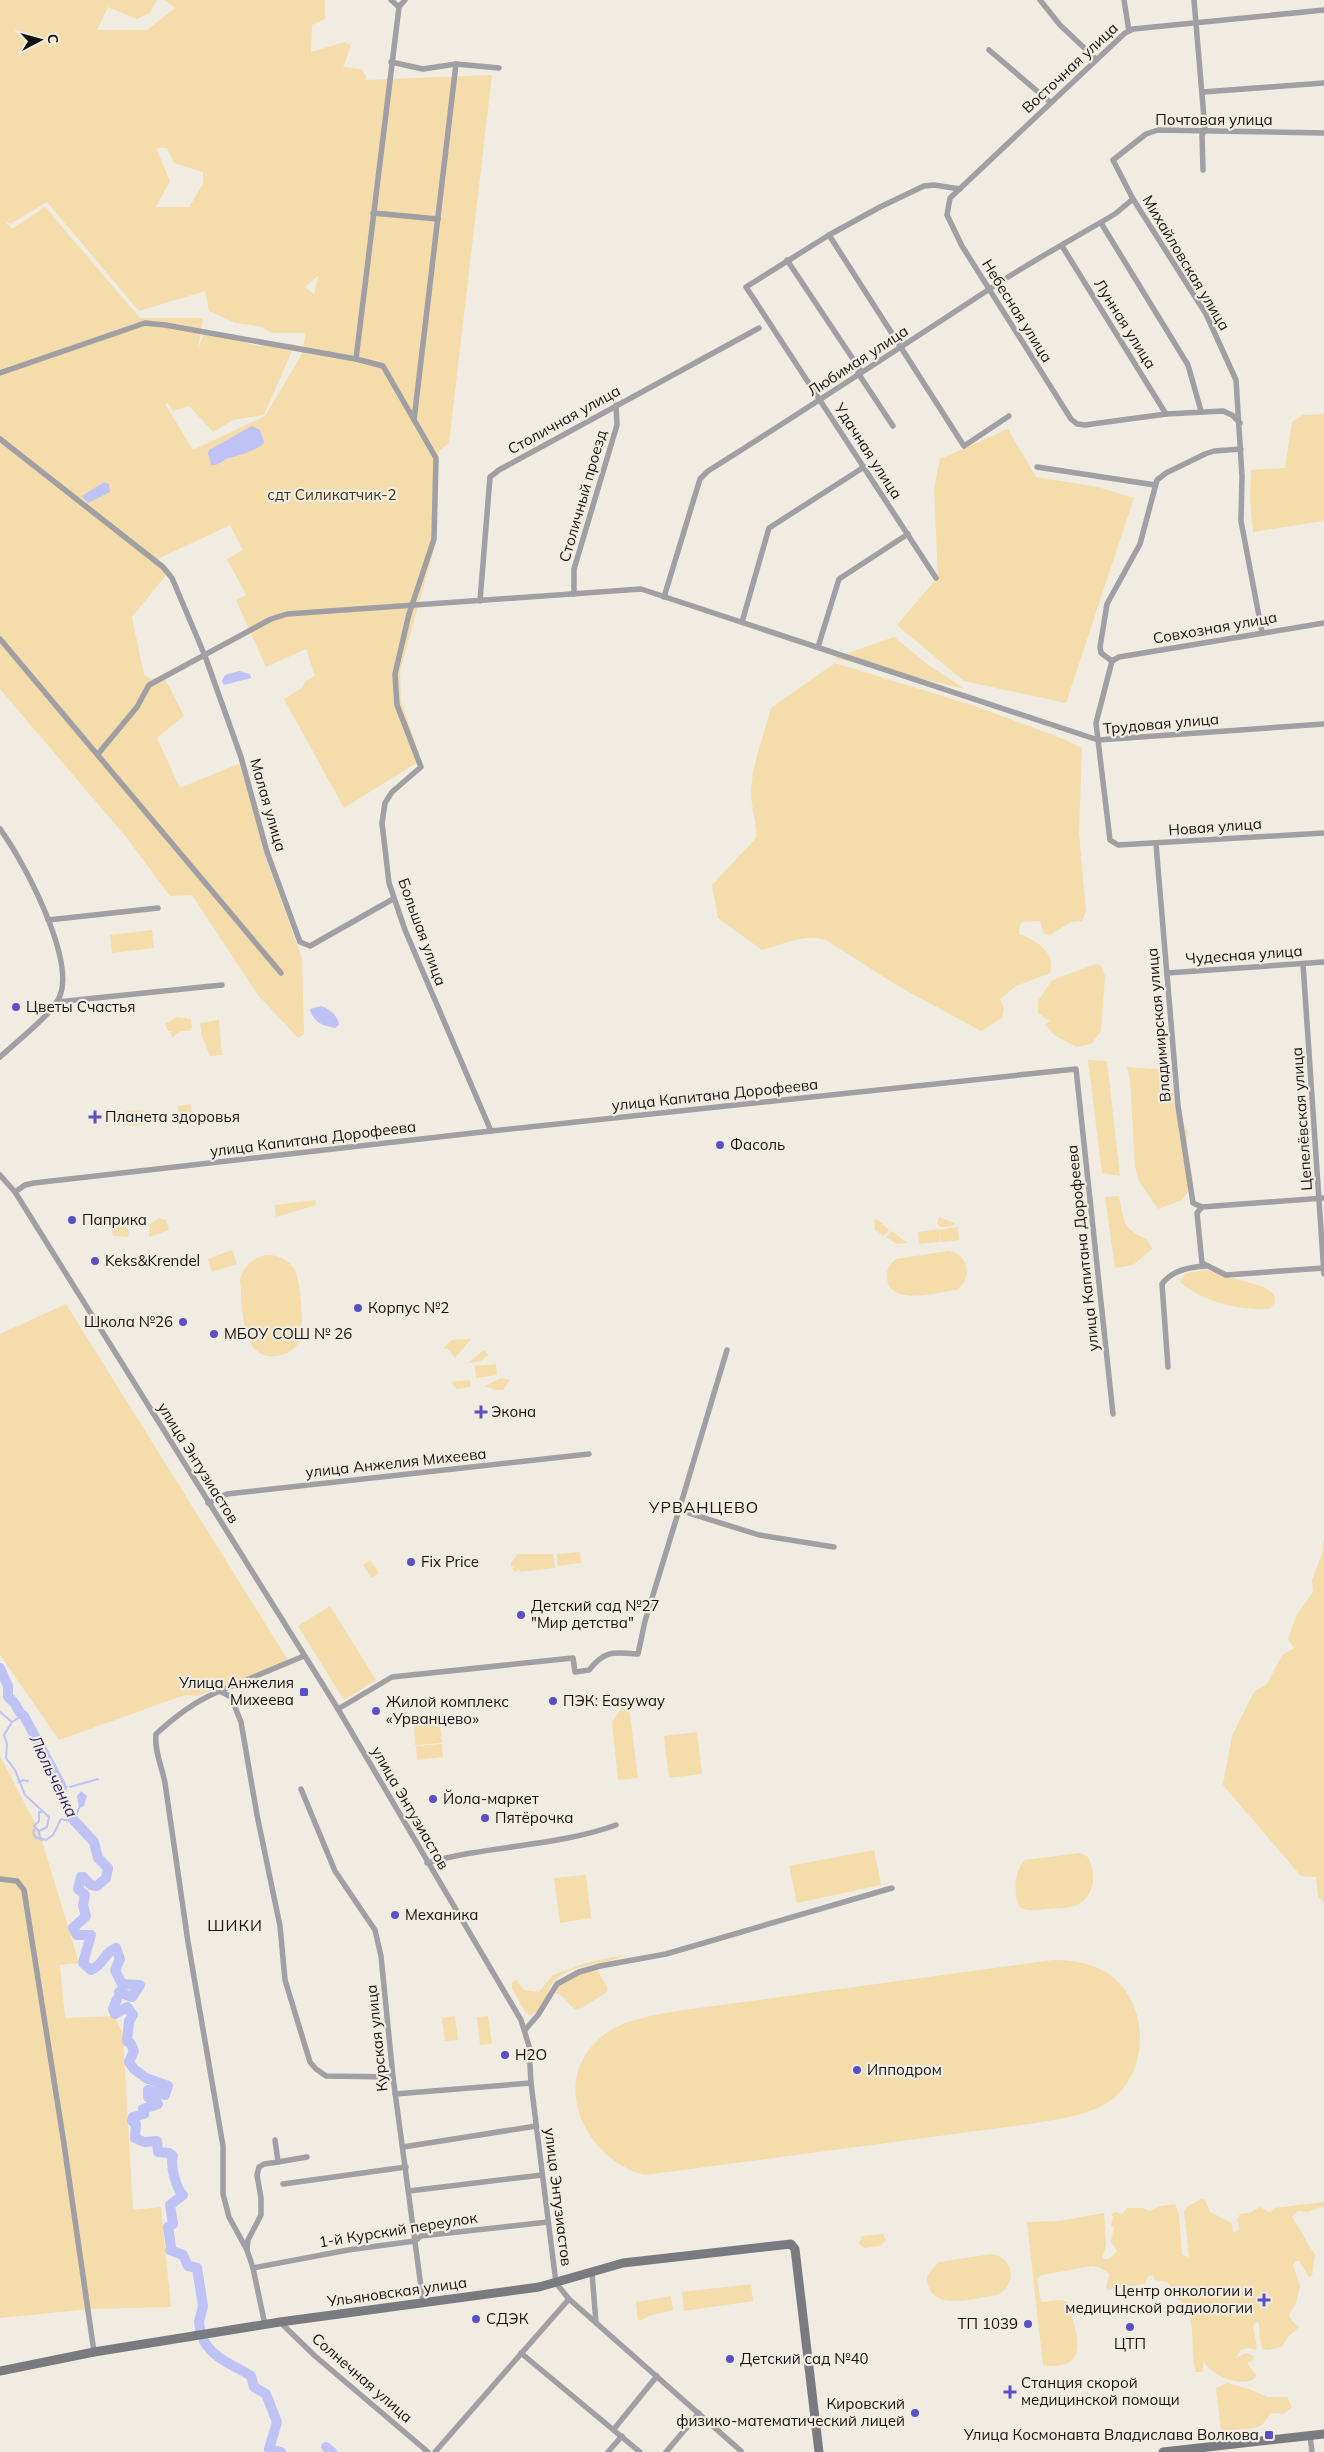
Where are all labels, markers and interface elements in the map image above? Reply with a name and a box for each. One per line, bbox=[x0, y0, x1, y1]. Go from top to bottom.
north arrow bbox=[15, 15, 65, 65]
street label: Восточная улица bbox=[1018, 18, 1122, 117]
text: С bbox=[43, 33, 62, 44]
street label: Почтовая улица bbox=[1155, 110, 1273, 129]
street label: Михайловская улица bbox=[1138, 192, 1234, 334]
street label: Небесная улица bbox=[978, 255, 1057, 366]
street label: Лунная улица bbox=[1090, 275, 1161, 372]
street label: Любимая улица bbox=[804, 321, 912, 400]
street label: Столичная улица bbox=[504, 381, 623, 458]
street label: Удачная улица bbox=[830, 398, 907, 502]
street label: Столичный проезд bbox=[555, 428, 611, 564]
park label: сдт Силикатчик-2 bbox=[267, 485, 397, 504]
street label: Совхозная улица bbox=[1151, 607, 1278, 648]
street label: Трудовая улица bbox=[1102, 709, 1220, 738]
street label: Малая улица bbox=[246, 756, 291, 854]
street label: Новая улица bbox=[1168, 814, 1262, 839]
street label: Большая улица bbox=[394, 875, 451, 988]
street label: Чудесная улица bbox=[1185, 941, 1303, 968]
street label: Владимирская улица bbox=[1142, 947, 1175, 1103]
place label: Цветы Счастья bbox=[26, 997, 136, 1016]
marker: Цветы Счастья bbox=[10, 1001, 22, 1013]
street label: Цепелёвская улица bbox=[1287, 1047, 1316, 1191]
street label: улица Капитана Дорофеева bbox=[611, 1074, 819, 1115]
place label: Планета здоровья bbox=[105, 1107, 240, 1126]
marker: Планета здоровья bbox=[89, 1111, 101, 1123]
street label: улица Капитана Дорофеева bbox=[209, 1116, 417, 1161]
place label: Фасоль bbox=[730, 1135, 785, 1154]
marker: Фасоль bbox=[714, 1139, 726, 1151]
street label: улица Капитана Дорофеева bbox=[1062, 1144, 1103, 1352]
place label: Паприка bbox=[82, 1210, 147, 1229]
marker: Паприка bbox=[66, 1214, 78, 1226]
place label: Keks&Krendel bbox=[105, 1251, 200, 1270]
marker: Keks&Krendel bbox=[89, 1255, 101, 1267]
place label: Корпус №2 bbox=[368, 1298, 449, 1317]
marker: Корпус №2 bbox=[352, 1302, 364, 1314]
place label: Школа №26 bbox=[84, 1312, 173, 1331]
marker: Школа №26 bbox=[177, 1316, 189, 1328]
place label: МБОУ СОШ № 26 bbox=[224, 1324, 352, 1343]
marker: МБОУ СОШ № 26 bbox=[208, 1328, 220, 1340]
street label: улица Энтузиастов bbox=[154, 1399, 243, 1527]
place label: Экона bbox=[491, 1402, 536, 1421]
marker: Экона bbox=[475, 1406, 487, 1418]
street label: улица Анжелия Михеева bbox=[305, 1444, 487, 1481]
district label: УРВАНЦЕВО bbox=[648, 1497, 759, 1517]
place label: Fix Price bbox=[421, 1552, 479, 1571]
marker: Fix Price bbox=[405, 1556, 417, 1568]
place label: Детский сад №27 "Мир детства" bbox=[531, 1596, 660, 1632]
marker: Детский сад №27 "Мир детства" bbox=[515, 1609, 527, 1621]
place label: Улица Анжелия Михеева bbox=[178, 1673, 294, 1709]
marker: Улица Анжелия Михеева bbox=[298, 1686, 310, 1698]
place label: ПЭК: Easyway bbox=[563, 1691, 665, 1710]
place label: Жилой комплекс «Урванцево» bbox=[386, 1692, 509, 1728]
marker: ПЭК: Easyway bbox=[547, 1695, 559, 1707]
marker: Жилой комплекс «Урванцево» bbox=[370, 1705, 382, 1717]
water label: Люльченка bbox=[25, 1731, 83, 1820]
street label: улица Энтузиастов bbox=[367, 1743, 453, 1873]
place label: Йола-маркет bbox=[443, 1789, 539, 1808]
marker: Йола-маркет bbox=[427, 1793, 439, 1805]
place label: Пятёрочка bbox=[495, 1808, 573, 1827]
marker: Пятёрочка bbox=[479, 1812, 491, 1824]
place label: Механика bbox=[405, 1905, 478, 1924]
marker: Механика bbox=[389, 1909, 401, 1921]
district label: ШИКИ bbox=[207, 1915, 263, 1935]
street label: Курская улица bbox=[361, 1984, 392, 2092]
place label: H2O bbox=[515, 2045, 547, 2064]
marker: H2O bbox=[499, 2049, 511, 2061]
place label: Ипподром bbox=[867, 2060, 942, 2079]
marker: Ипподром bbox=[851, 2064, 863, 2076]
street label: улица Энтузиастов bbox=[541, 2127, 576, 2267]
street label: 1-й Курский переулок bbox=[317, 2207, 479, 2251]
street label: Ульяновская улица bbox=[325, 2272, 468, 2311]
place label: Центр онкологии и медицинской радиологии bbox=[1065, 2281, 1253, 2317]
marker: Центр онкологии и медицинской радиологии bbox=[1257, 2293, 1271, 2307]
place label: СДЭК bbox=[486, 2309, 529, 2328]
marker: СДЭК bbox=[470, 2313, 482, 2325]
place label: ТП 1039 bbox=[958, 2314, 1018, 2333]
marker: ТП 1039 bbox=[1022, 2318, 1034, 2330]
marker: ЦТП bbox=[1124, 2321, 1136, 2333]
street label: Солнечная улица bbox=[308, 2329, 417, 2427]
place label: ЦТП bbox=[1114, 2334, 1146, 2353]
place label: Детский сад №40 bbox=[740, 2349, 869, 2368]
marker: Детский сад №40 bbox=[724, 2353, 736, 2365]
place label: Станция скорой медицинской помощи bbox=[1021, 2373, 1180, 2409]
marker: Станция скорой медицинской помощи bbox=[1003, 2385, 1017, 2399]
place label: Кировский физико-математический лицей bbox=[676, 2394, 905, 2430]
marker: Кировский физико-математический лицей bbox=[909, 2407, 921, 2419]
place label: Улица Космонавта Владислава Волкова bbox=[963, 2425, 1259, 2444]
marker: Улица Космонавта Владислава Волкова bbox=[1263, 2429, 1275, 2441]

